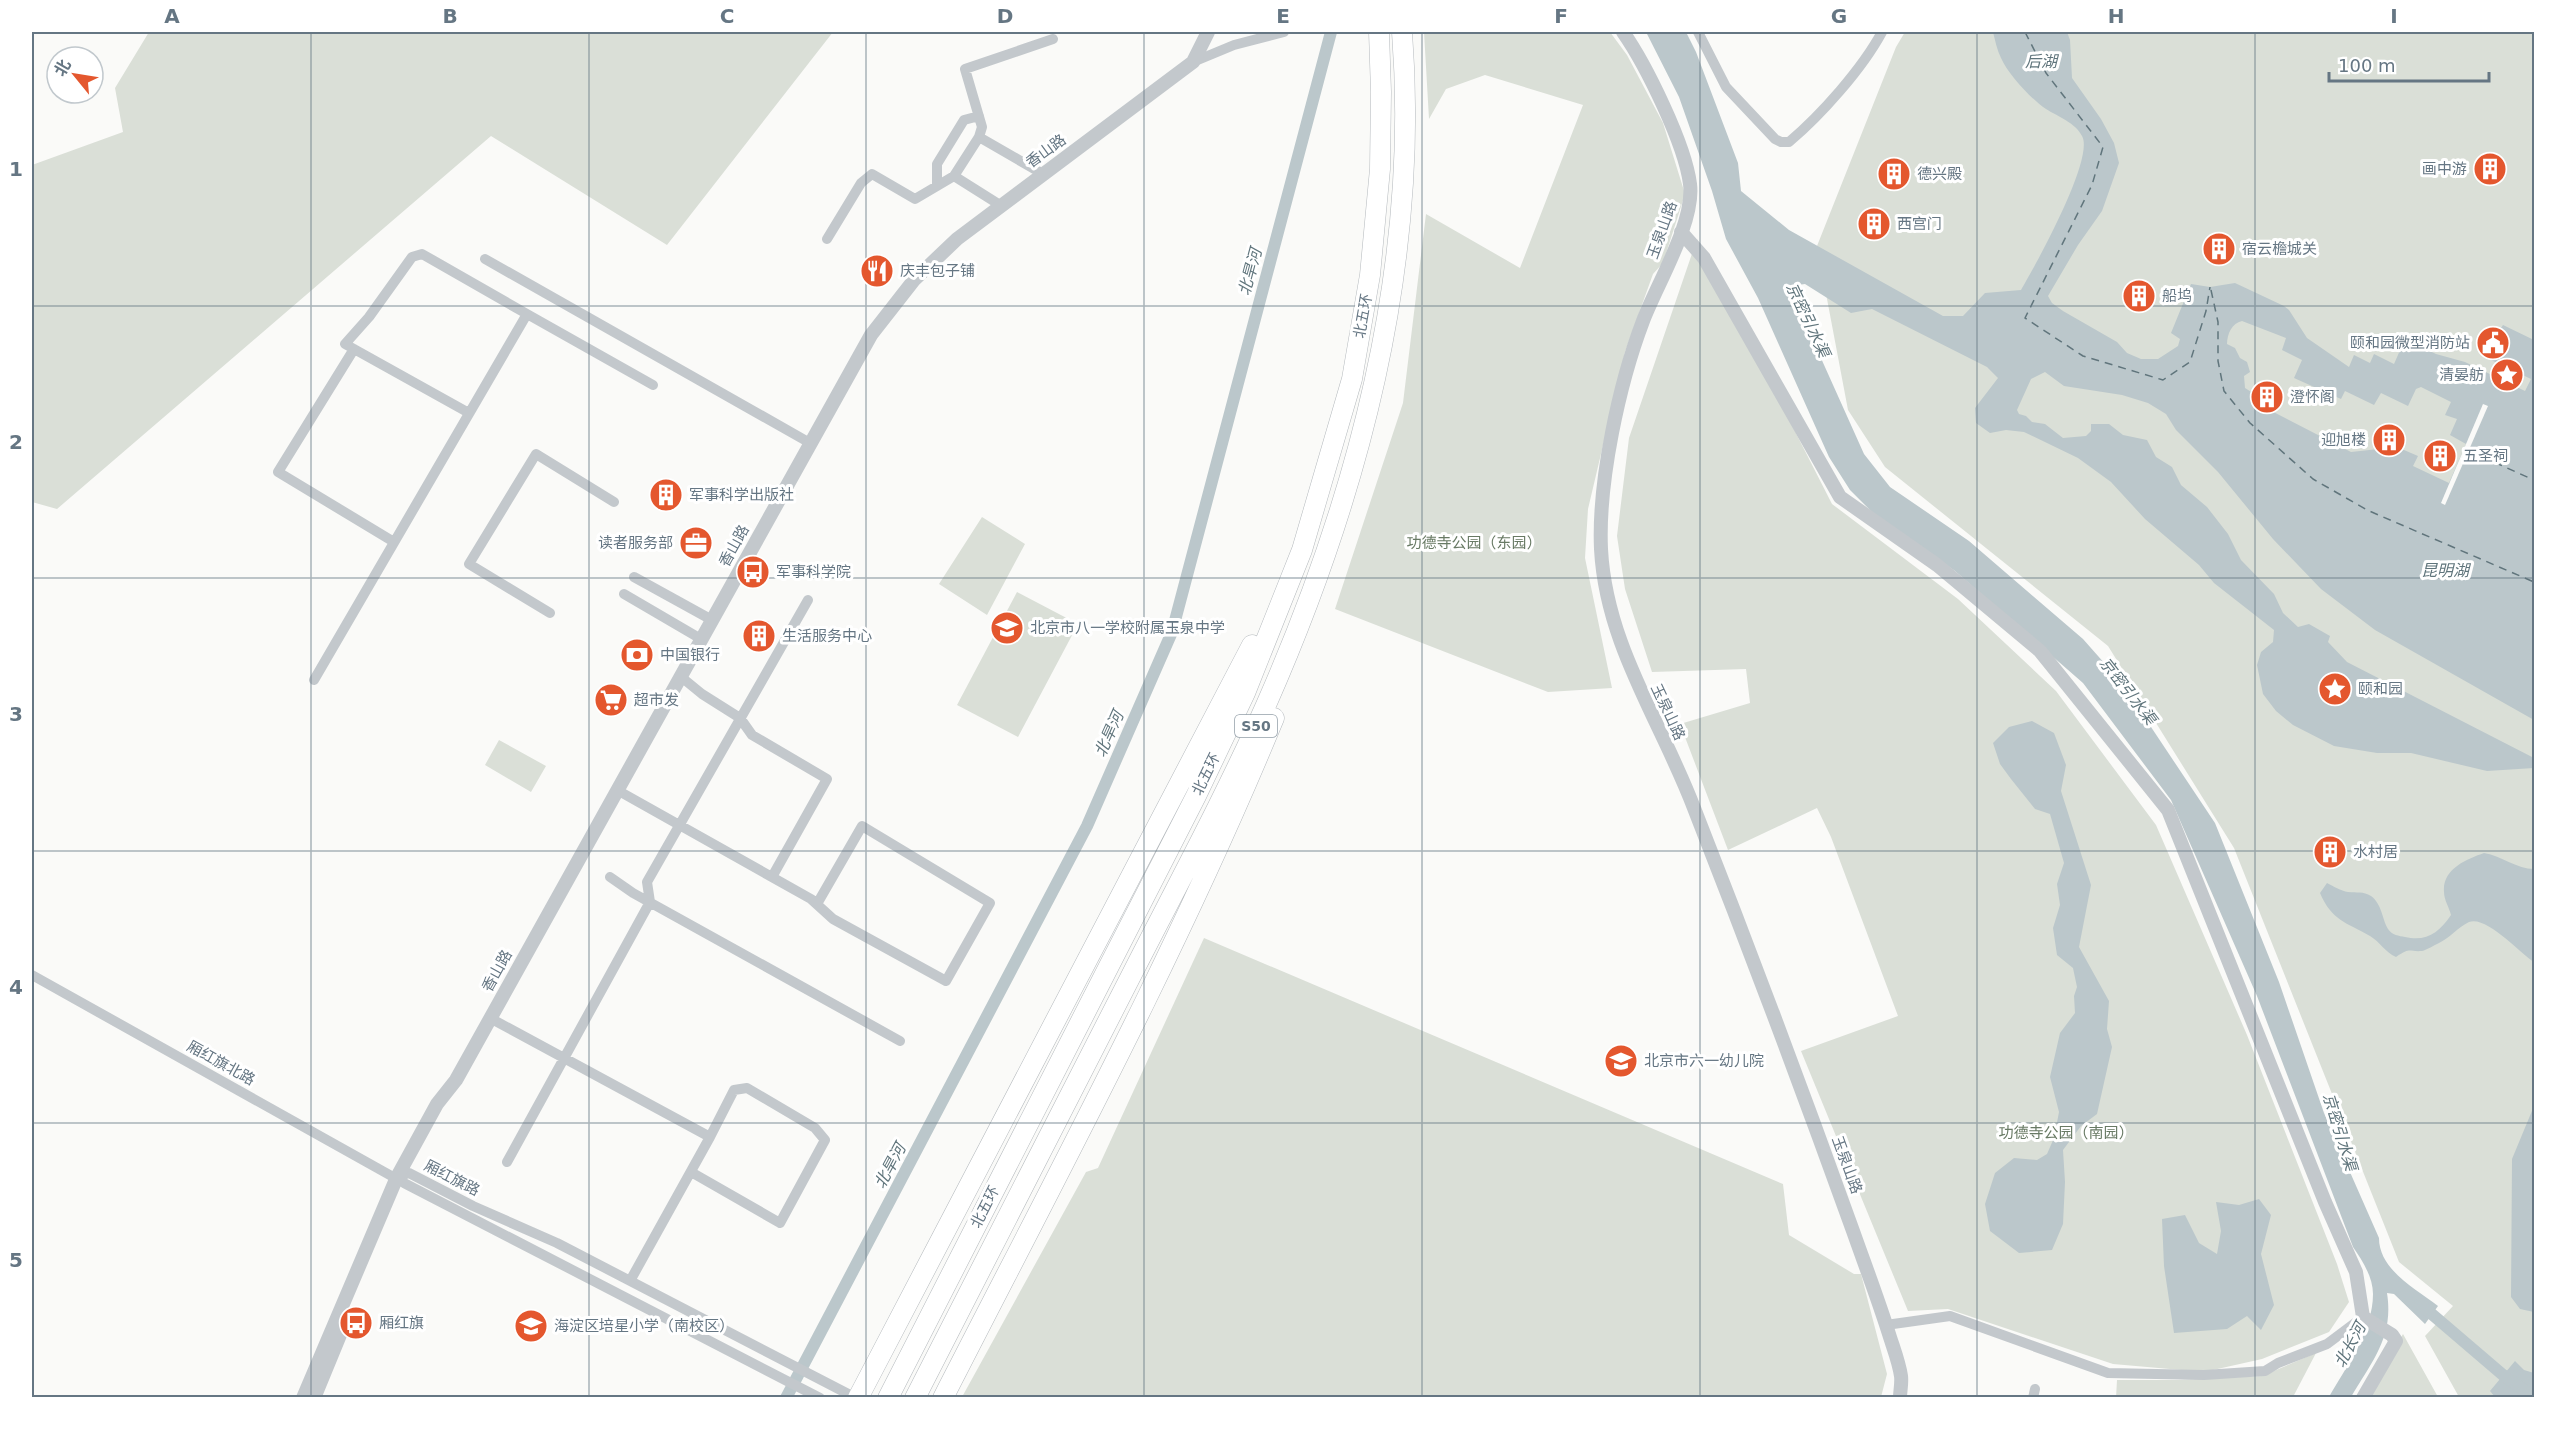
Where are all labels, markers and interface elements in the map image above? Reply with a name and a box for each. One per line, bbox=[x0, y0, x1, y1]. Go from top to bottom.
text: A bbox=[164, 4, 180, 28]
text: B bbox=[442, 4, 458, 28]
text: C bbox=[720, 4, 734, 28]
text: D bbox=[997, 4, 1013, 28]
text: E bbox=[1276, 4, 1290, 28]
text: F bbox=[1554, 4, 1568, 28]
text: G bbox=[1831, 4, 1847, 28]
text: H bbox=[2108, 4, 2124, 28]
text: I bbox=[2390, 4, 2398, 28]
north arrow bbox=[45, 45, 105, 105]
scale bar bbox=[2329, 45, 2490, 83]
water label: 后湖 bbox=[2025, 52, 2060, 71]
text: 100 m bbox=[2338, 55, 2396, 76]
text: 北 bbox=[50, 56, 75, 79]
street label: 香山路 bbox=[1023, 130, 1069, 172]
building icon: 画中游 bbox=[2472, 151, 2508, 187]
building icon: 德兴殿 bbox=[1876, 156, 1912, 192]
text: 1 bbox=[9, 157, 23, 181]
place label: 画中游 bbox=[2422, 160, 2467, 178]
place label: 德兴殿 bbox=[1917, 165, 1962, 183]
street label: 玉泉山路 bbox=[1643, 199, 1681, 261]
building icon: 西宫门 bbox=[1856, 206, 1892, 242]
place label: 西宫门 bbox=[1897, 215, 1942, 233]
building icon: 宿云檐城关 bbox=[2201, 231, 2237, 267]
place label: 宿云檐城关 bbox=[2242, 240, 2317, 258]
water label: 北旱河 bbox=[1235, 243, 1266, 298]
restaurant icon: 庆丰包子铺 bbox=[859, 253, 895, 289]
place label: 庆丰包子铺 bbox=[900, 262, 975, 280]
building icon: 船坞 bbox=[2121, 278, 2157, 314]
water label: 京密引水渠 bbox=[1782, 280, 1834, 362]
place label: 船坞 bbox=[2162, 287, 2192, 305]
street label: 北五环 bbox=[1350, 292, 1376, 340]
public building icon: 颐和园微型消防站 bbox=[2475, 325, 2511, 361]
place label: 颐和园微型消防站 bbox=[2350, 334, 2470, 352]
place icon: 清晏舫 bbox=[2489, 357, 2525, 393]
place label: 清晏舫 bbox=[2439, 366, 2484, 384]
building icon: 澄怀阁 bbox=[2249, 379, 2285, 415]
place label: 澄怀阁 bbox=[2290, 388, 2335, 406]
building icon: 迎旭楼 bbox=[2371, 422, 2407, 458]
text: 2 bbox=[9, 430, 23, 454]
place label: 迎旭楼 bbox=[2321, 431, 2366, 449]
building icon: 五圣祠 bbox=[2422, 438, 2458, 474]
place label: 五圣祠 bbox=[2463, 447, 2508, 465]
building icon: 军事科学出版社 bbox=[648, 477, 684, 513]
place label: 军事科学出版社 bbox=[689, 486, 794, 504]
street label: 香山路 bbox=[715, 522, 753, 570]
office icon: 读者服务部 bbox=[678, 525, 714, 561]
place label: 读者服务部 bbox=[598, 534, 673, 552]
park label: 功德寺公园（东园） bbox=[1406, 534, 1542, 552]
bus stop icon: 军事科学院 bbox=[735, 554, 771, 590]
water label: 昆明湖 bbox=[2421, 561, 2472, 580]
place label: 军事科学院 bbox=[776, 563, 851, 581]
school or university icon: 北京市八一学校附属玉泉中学 bbox=[989, 610, 1025, 646]
building icon: 生活服务中心 bbox=[741, 618, 777, 654]
place label: 北京市八一学校附属玉泉中学 bbox=[1030, 619, 1225, 637]
place label: 生活服务中心 bbox=[782, 627, 872, 645]
bank icon: 中国银行 bbox=[619, 637, 655, 673]
place label: 中国银行 bbox=[660, 646, 720, 664]
water label: 京密引水渠 bbox=[2096, 654, 2161, 730]
place icon: 颐和园 bbox=[2317, 671, 2353, 707]
place label: 颐和园 bbox=[2358, 680, 2403, 698]
street label: 玉泉山路 bbox=[1647, 681, 1689, 743]
supermarket icon: 超市发 bbox=[593, 682, 629, 718]
place label: 超市发 bbox=[634, 691, 679, 709]
text: 3 bbox=[9, 702, 23, 726]
water label: 北旱河 bbox=[1091, 705, 1129, 760]
road number: S50 bbox=[1235, 715, 1277, 737]
street label: 北五环 bbox=[1188, 750, 1224, 798]
building icon: 水村居 bbox=[2312, 834, 2348, 870]
place label: 水村居 bbox=[2353, 843, 2398, 861]
street label: 香山路 bbox=[478, 947, 516, 995]
text: 4 bbox=[9, 975, 23, 999]
street label: 厢红旗北路 bbox=[184, 1037, 258, 1089]
school or university icon: 北京市六一幼儿院 bbox=[1603, 1043, 1639, 1079]
place label: 北京市六一幼儿院 bbox=[1644, 1052, 1764, 1070]
water label: 京密引水渠 bbox=[2319, 1091, 2361, 1175]
park label: 功德寺公园（南园） bbox=[1998, 1124, 2134, 1142]
street label: 玉泉山路 bbox=[1828, 1134, 1866, 1196]
water label: 北旱河 bbox=[870, 1138, 911, 1192]
street label: 厢红旗路 bbox=[421, 1156, 483, 1200]
street label: 北五环 bbox=[967, 1183, 1003, 1231]
text: 5 bbox=[9, 1248, 23, 1272]
bus stop icon: 厢红旗 bbox=[338, 1305, 374, 1341]
school or university icon: 海淀区培星小学（南校区） bbox=[513, 1308, 549, 1344]
place label: 厢红旗 bbox=[379, 1314, 424, 1332]
place label: 海淀区培星小学（南校区） bbox=[554, 1317, 734, 1335]
water label: 北长河 bbox=[2330, 1317, 2371, 1371]

